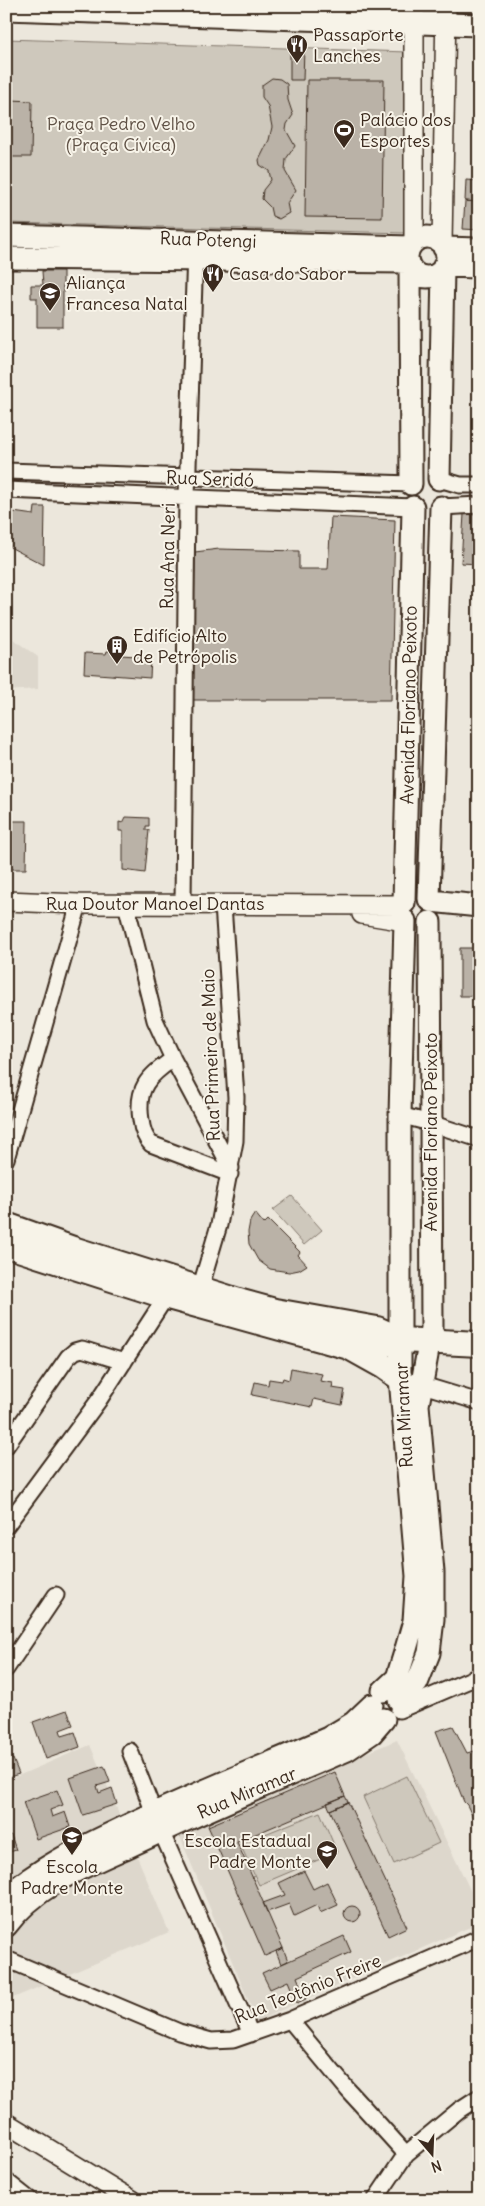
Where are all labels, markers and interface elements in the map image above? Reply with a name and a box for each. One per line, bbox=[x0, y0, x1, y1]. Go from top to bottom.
place label: Passaporte Lanches bbox=[313, 23, 404, 67]
restaurant icon: Passaporte Lanches bbox=[285, 33, 309, 64]
place label: Palácio dos Esportes bbox=[360, 108, 451, 152]
park label: Praça Pedro Velho (Praça Cívica) bbox=[47, 112, 195, 156]
sports icon: Palácio dos Esportes bbox=[332, 118, 356, 149]
street label: Rua Potengi bbox=[159, 226, 257, 253]
restaurant icon: Casa do Sabor bbox=[201, 262, 225, 293]
place label: Casa do Sabor bbox=[229, 262, 347, 285]
place label: Aliança Francesa Natal bbox=[66, 271, 188, 315]
school or university icon: Aliança Francesa Natal bbox=[38, 281, 62, 312]
street label: Rua Seridó bbox=[166, 465, 254, 492]
street label: Rua Ana Neri bbox=[155, 503, 180, 609]
street label: Avenida Floriano Peixoto bbox=[395, 605, 422, 805]
place label: Edifício Alto de Petrópolis bbox=[133, 624, 237, 668]
building icon: Edifício Alto de Petrópolis bbox=[105, 634, 129, 665]
street label: Rua Doutor Manoel Dantas bbox=[46, 892, 264, 915]
street label: Rua Primeiro de Maio bbox=[196, 968, 225, 1142]
street label: Avenida Floriano Peixoto bbox=[419, 1033, 442, 1231]
street label: Rua Miramar bbox=[389, 1361, 418, 1468]
street label: Rua Miramar bbox=[194, 1761, 301, 1824]
school or university icon: Escola Padre Monte bbox=[60, 1825, 84, 1856]
place label: Escola Estadual Padre Monte bbox=[184, 1829, 311, 1873]
school or university icon: Escola Estadual Padre Monte bbox=[315, 1839, 339, 1870]
place label: Escola Padre Monte bbox=[21, 1855, 123, 1899]
street label: Rua Teotônio Freire bbox=[231, 1949, 384, 2028]
north arrow bbox=[408, 2128, 458, 2178]
text: N bbox=[429, 2156, 444, 2176]

